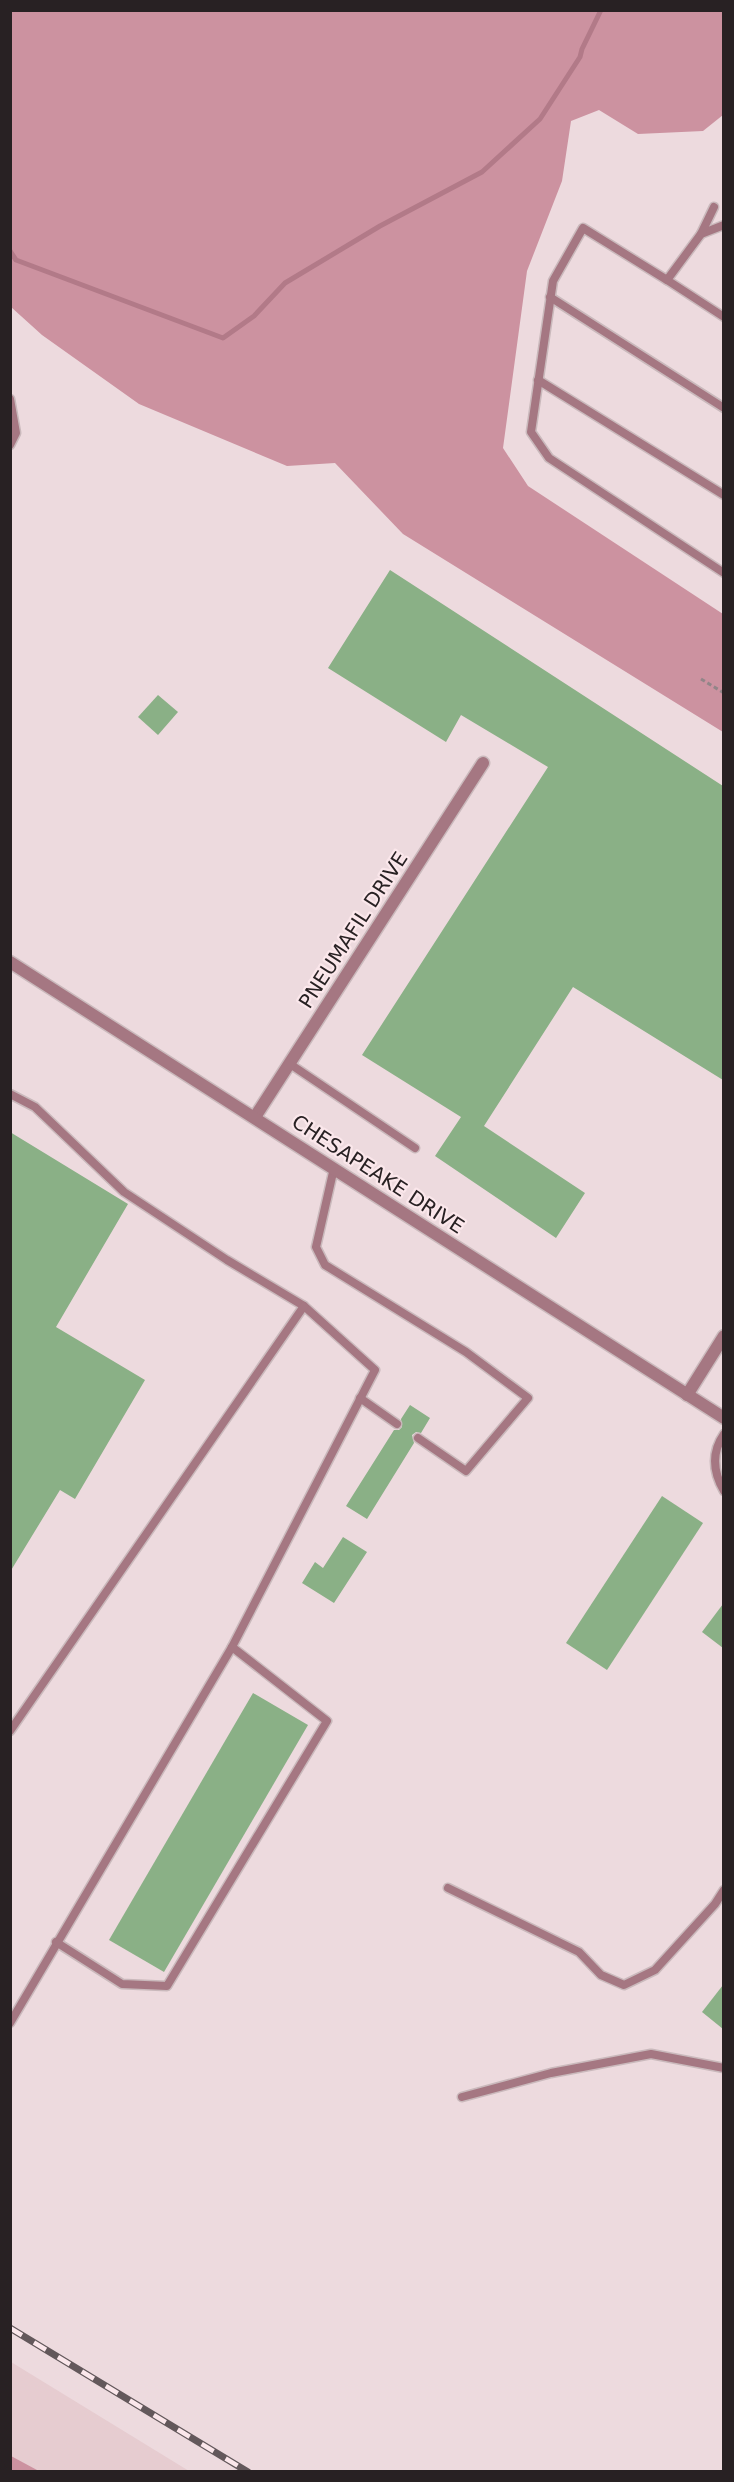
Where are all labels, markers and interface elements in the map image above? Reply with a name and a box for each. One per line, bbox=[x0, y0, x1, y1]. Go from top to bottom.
street label: PNEUMAFIL DRIVE bbox=[293, 847, 413, 1013]
street label: CHESAPEAKE DRIVE bbox=[287, 1109, 469, 1239]

